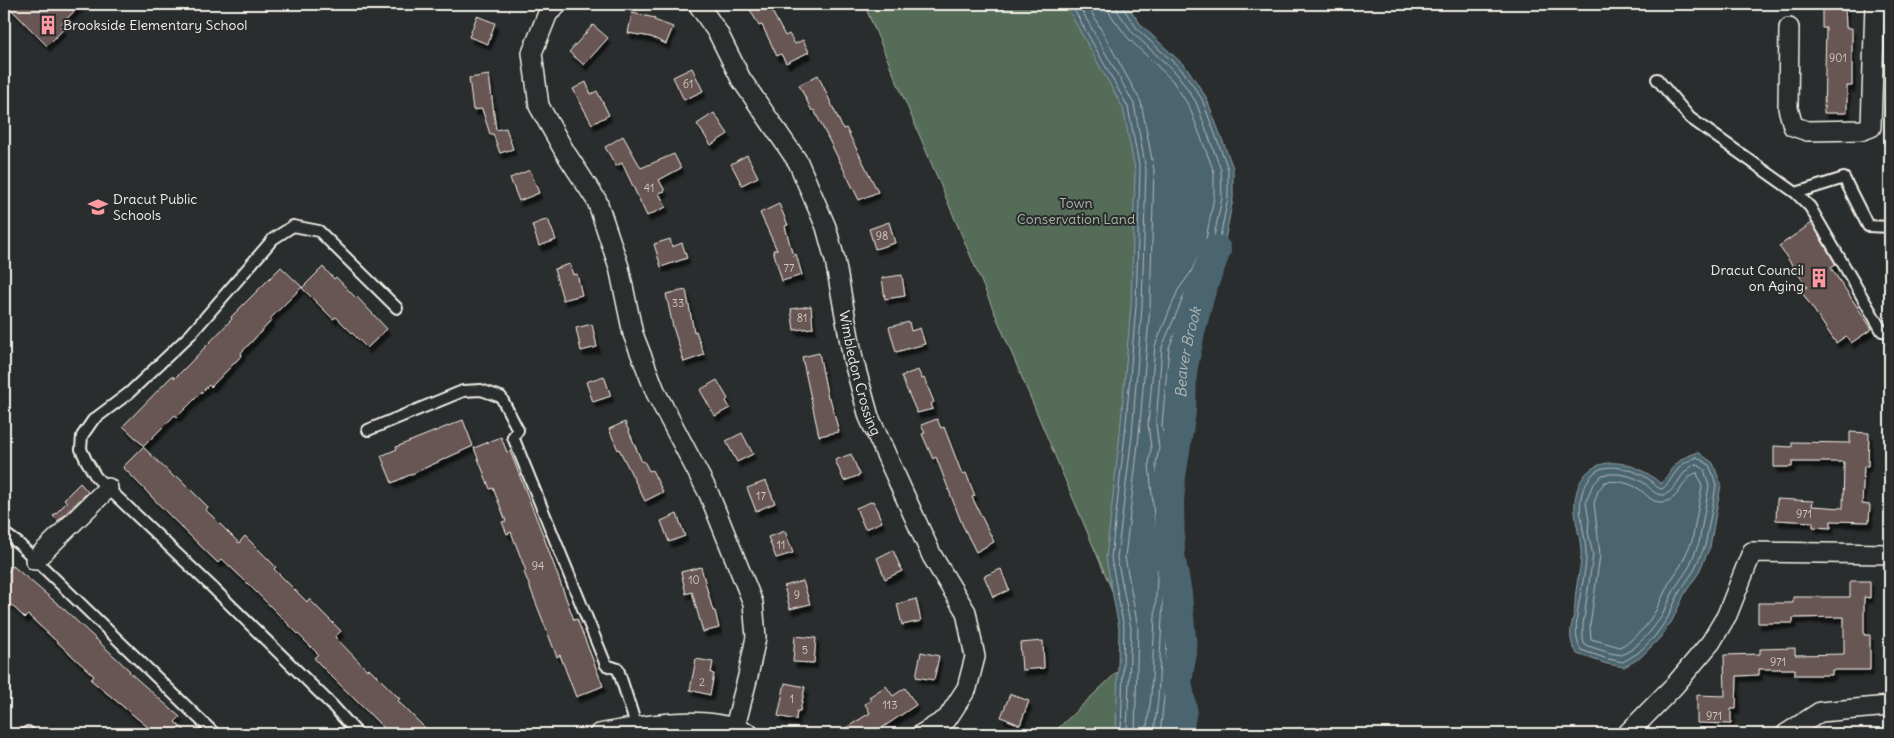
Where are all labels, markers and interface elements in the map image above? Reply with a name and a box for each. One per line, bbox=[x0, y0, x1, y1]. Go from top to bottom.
building icon: Brookside Elementary School bbox=[37, 14, 59, 36]
place label: Brookside Elementary School bbox=[63, 16, 247, 34]
house number: 901 bbox=[1829, 51, 1847, 65]
house number: 61 bbox=[683, 77, 693, 91]
house number: 41 bbox=[644, 181, 654, 195]
place label: Dracut Public Schools bbox=[113, 190, 197, 224]
park label: Town Conservation Land bbox=[1017, 194, 1135, 228]
school or university icon: Dracut Public Schools bbox=[87, 196, 109, 218]
house number: 98 bbox=[876, 229, 888, 243]
house number: 77 bbox=[784, 261, 795, 275]
place label: Dracut Council on Aging bbox=[1711, 261, 1804, 295]
building icon: Dracut Council on Aging bbox=[1808, 267, 1830, 289]
house number: 33 bbox=[672, 296, 684, 310]
water label: Beaver Brook bbox=[1171, 304, 1205, 398]
street label: Wimbledon Crossing bbox=[835, 309, 885, 438]
house number: 81 bbox=[797, 311, 807, 325]
house number: 17 bbox=[756, 489, 766, 503]
house number: 971 bbox=[1796, 507, 1812, 521]
house number: 11 bbox=[777, 538, 785, 552]
house number: 94 bbox=[532, 559, 544, 573]
house number: 10 bbox=[688, 573, 700, 587]
house number: 9 bbox=[794, 588, 800, 602]
house number: 5 bbox=[802, 643, 808, 657]
house number: 971 bbox=[1770, 655, 1786, 669]
house number: 2 bbox=[699, 675, 705, 689]
house number: 1 bbox=[790, 692, 794, 706]
house number: 113 bbox=[883, 698, 897, 712]
house number: 971 bbox=[1706, 709, 1722, 723]

